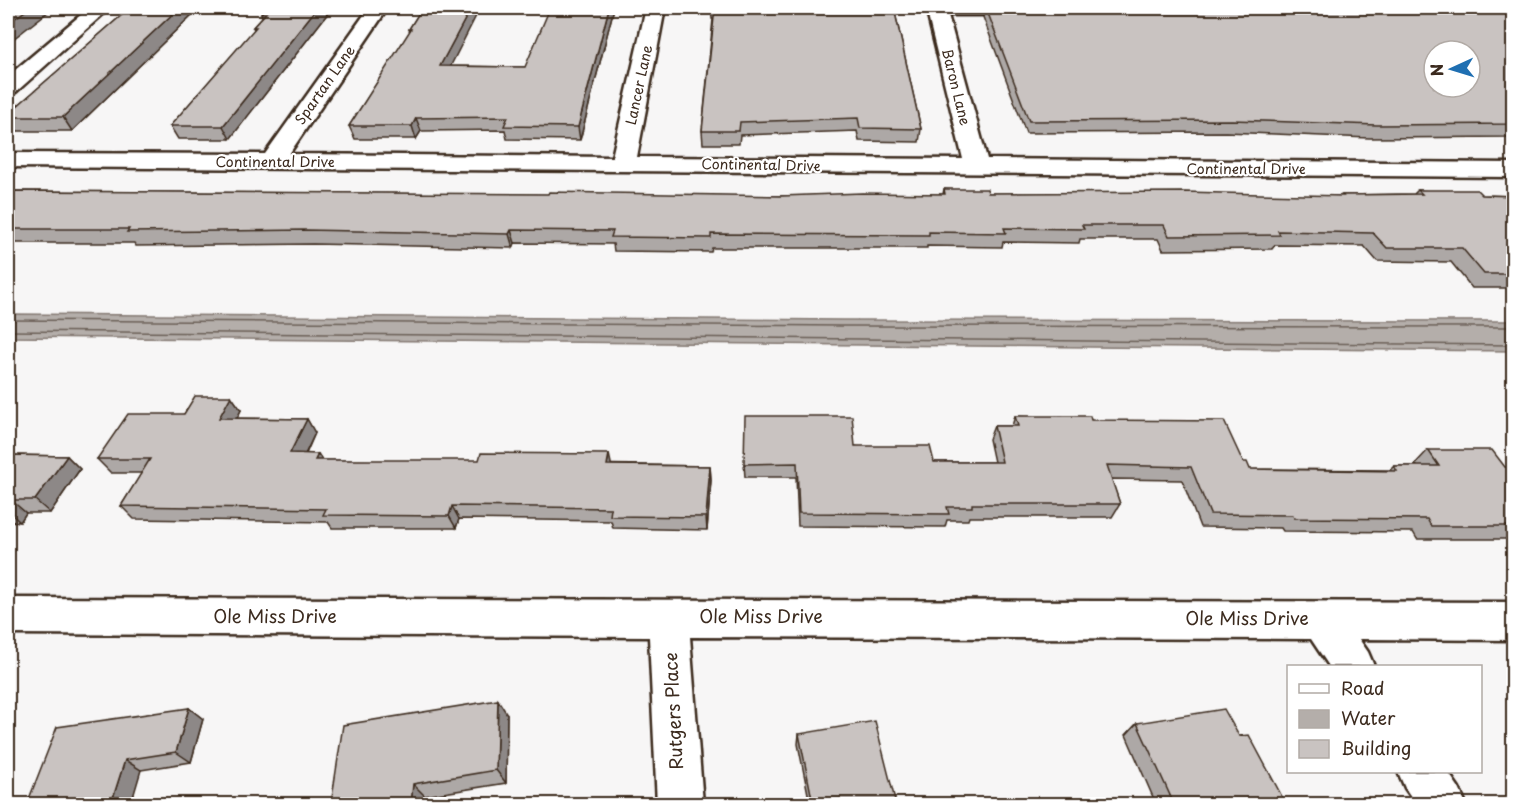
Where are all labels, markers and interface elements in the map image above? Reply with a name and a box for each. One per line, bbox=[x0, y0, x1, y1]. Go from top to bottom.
north arrow bbox=[1422, 39, 1482, 99]
street label: Spartan Lane bbox=[289, 41, 360, 129]
street label: Lancer Lane bbox=[620, 43, 657, 127]
street label: Baron Lane bbox=[937, 46, 976, 128]
text: N bbox=[1424, 63, 1448, 77]
street label: Continental Drive bbox=[215, 151, 335, 172]
street label: Continental Drive bbox=[701, 153, 821, 176]
street label: Continental Drive bbox=[1186, 158, 1306, 179]
street label: Ole Miss Drive bbox=[213, 602, 337, 629]
street label: Ole Miss Drive bbox=[699, 602, 823, 629]
street label: Ole Miss Drive bbox=[1185, 604, 1309, 631]
street label: Rutgers Place bbox=[656, 652, 689, 770]
legend bbox=[1287, 665, 1482, 773]
text: Road bbox=[1341, 674, 1385, 701]
text: Water bbox=[1341, 704, 1396, 731]
text: Building bbox=[1341, 734, 1411, 761]

